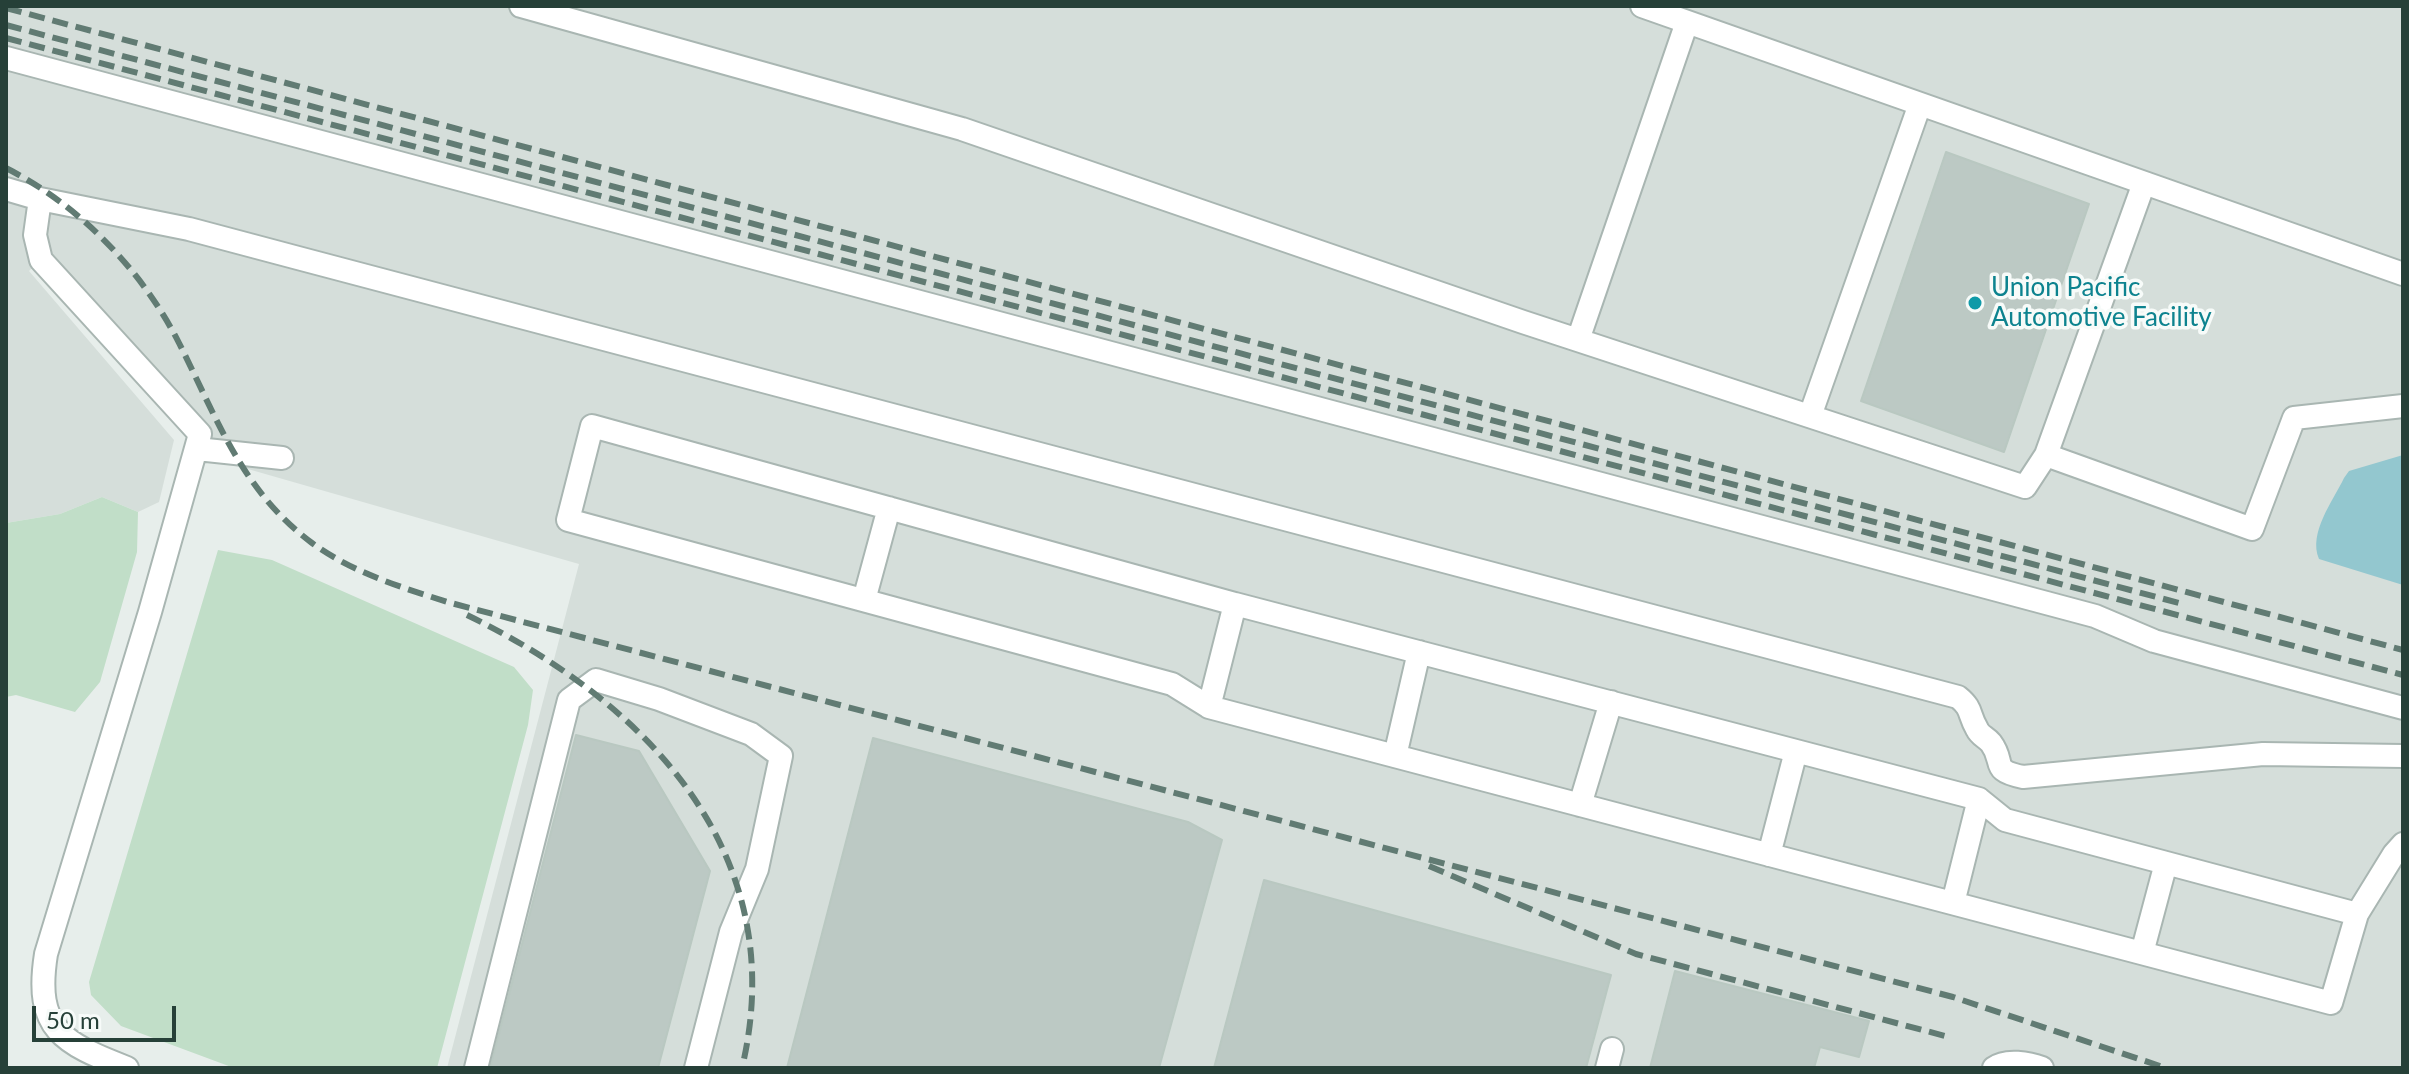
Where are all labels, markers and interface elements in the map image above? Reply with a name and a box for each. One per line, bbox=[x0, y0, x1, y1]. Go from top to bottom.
place label: Union Pacific Automotive Facility bbox=[1991, 272, 2212, 334]
marker: Union Pacific Automotive Facility bbox=[1966, 294, 1984, 312]
scale bar bbox=[36, 990, 180, 1040]
text: 50 m bbox=[46, 1005, 100, 1034]

